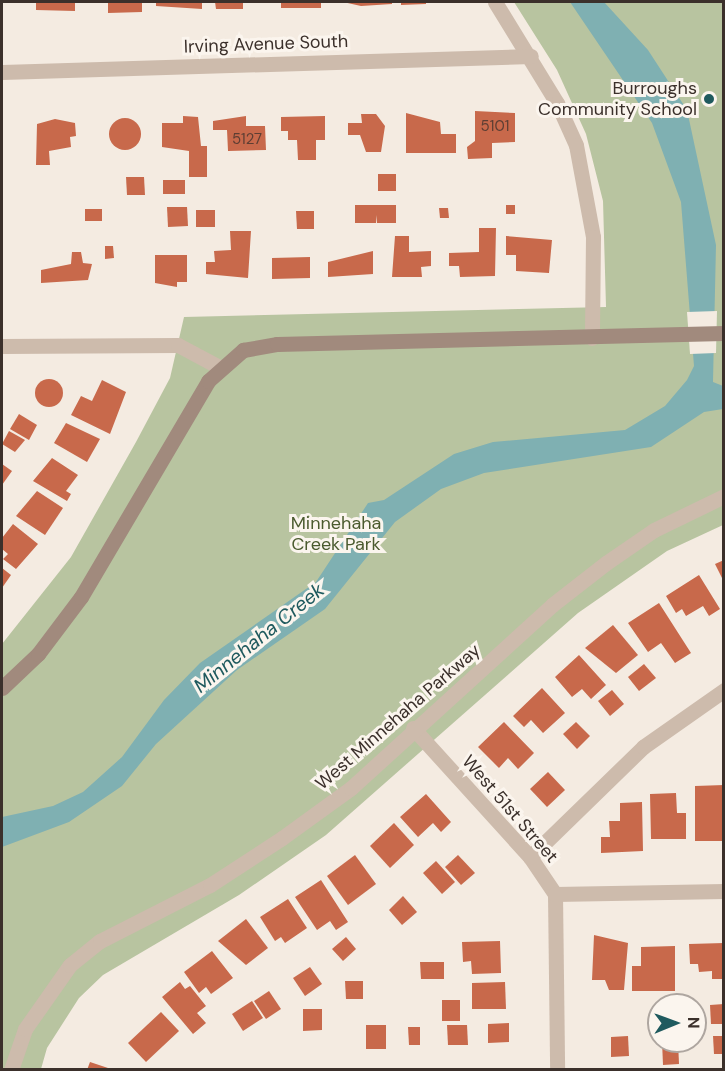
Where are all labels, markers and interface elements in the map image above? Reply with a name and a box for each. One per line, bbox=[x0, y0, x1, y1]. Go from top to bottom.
street label: Irving Avenue South bbox=[183, 30, 349, 58]
place label: Burroughs Community School bbox=[538, 78, 697, 121]
marker: Burroughs Community School bbox=[702, 92, 716, 106]
house number: 5101 bbox=[481, 118, 509, 136]
house number: 5127 bbox=[232, 131, 262, 149]
park label: Minnehaha Creek Park bbox=[291, 513, 381, 556]
water label: Minnehaha Creek bbox=[189, 578, 329, 698]
street label: West Minnehaha Parkway bbox=[311, 640, 485, 794]
street label: West 51st Street bbox=[457, 751, 563, 867]
north arrow bbox=[647, 993, 707, 1053]
text: N bbox=[683, 1017, 704, 1029]

